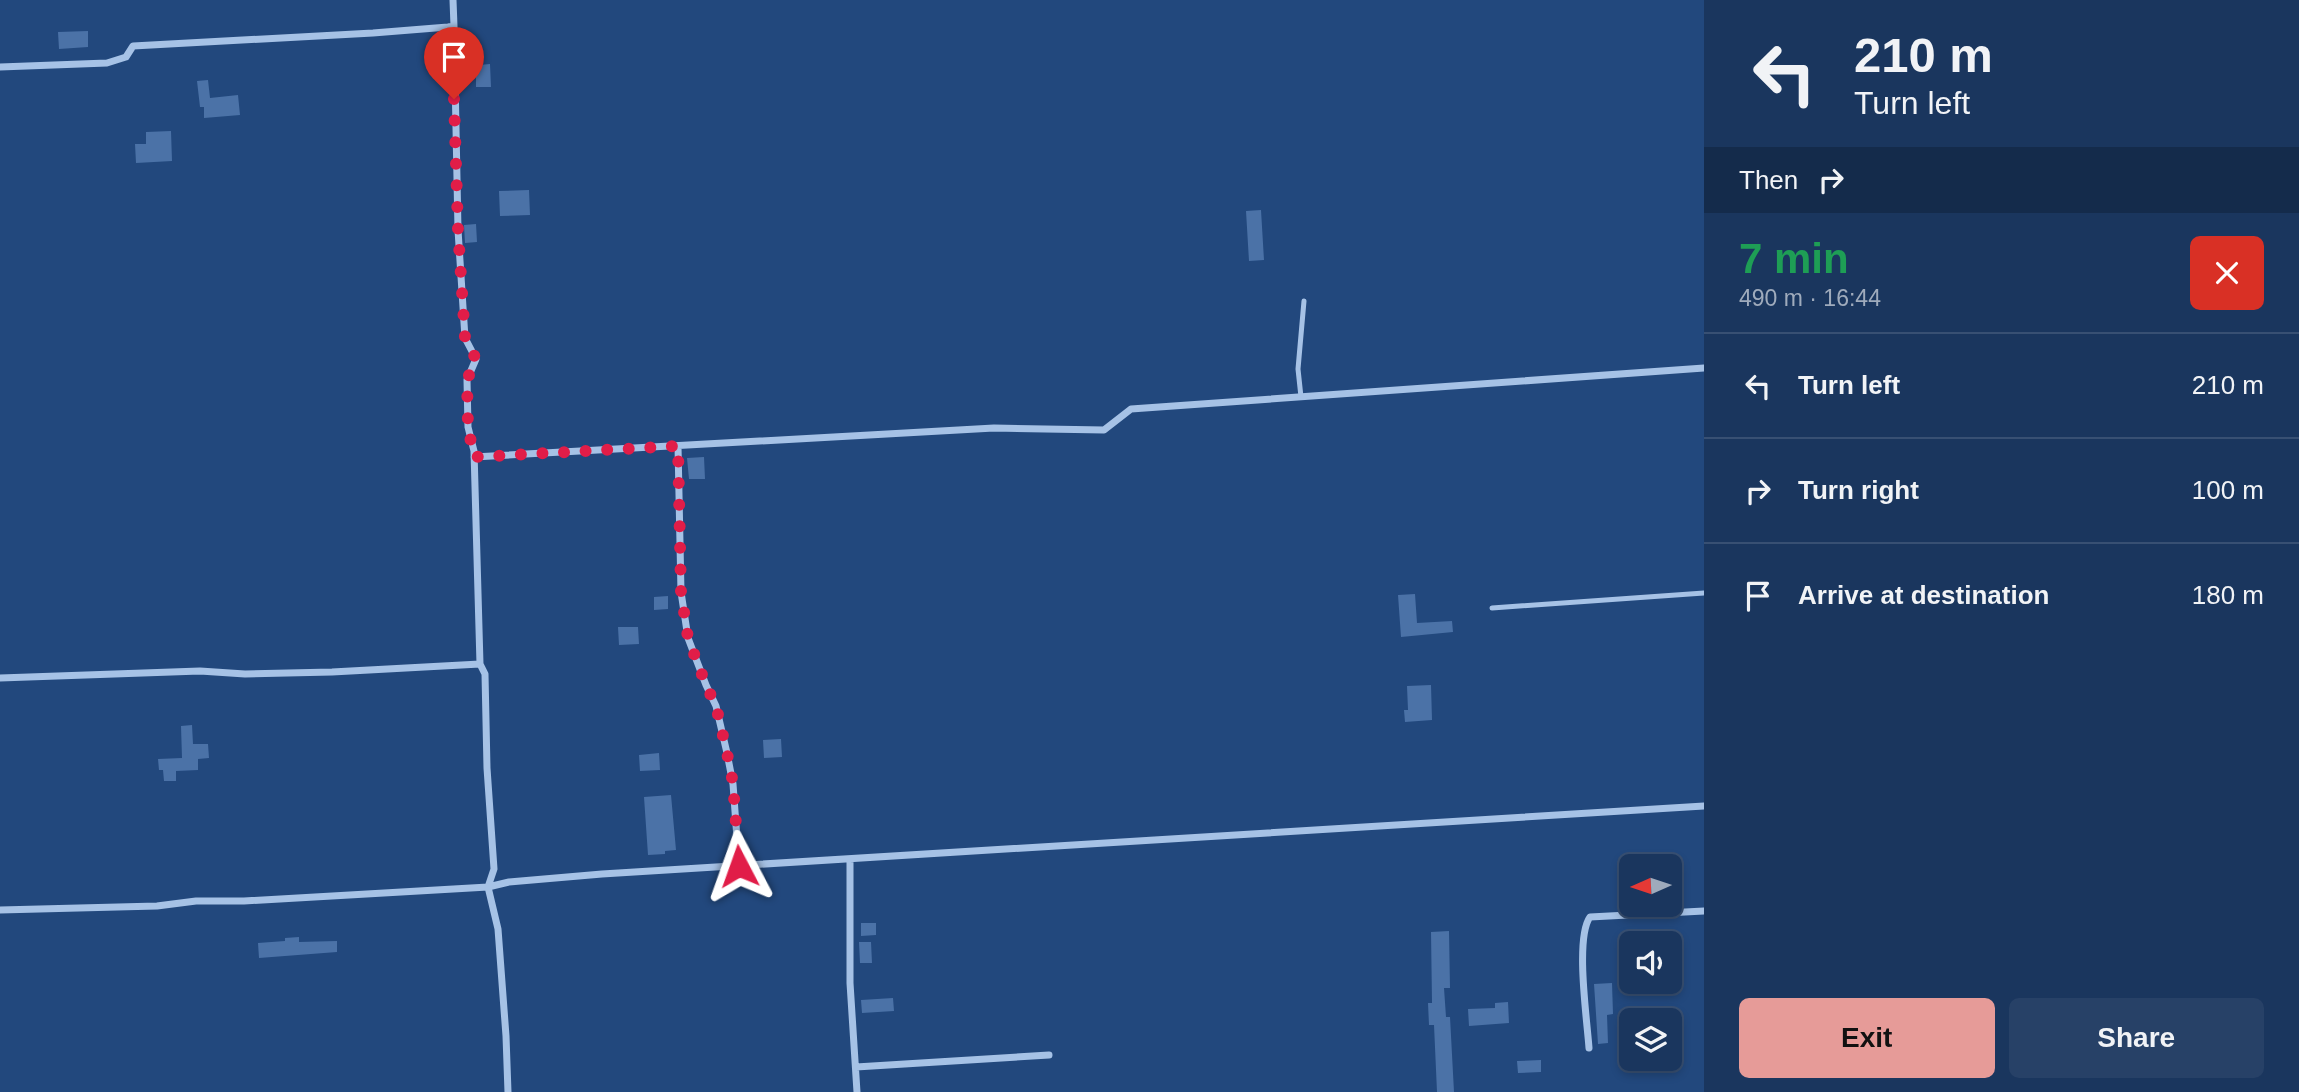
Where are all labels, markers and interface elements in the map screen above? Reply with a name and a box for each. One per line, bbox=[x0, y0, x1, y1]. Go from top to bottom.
pin bbox=[424, 27, 484, 99]
icon: left bbox=[1739, 28, 1830, 119]
text: 210 m bbox=[1854, 28, 1993, 82]
icon: arrive bbox=[435, 38, 473, 76]
text: Turn left bbox=[1854, 85, 1970, 121]
icon: right bbox=[1812, 161, 1850, 199]
text: Then bbox=[1739, 165, 1798, 195]
text: 7 min bbox=[1739, 235, 1849, 282]
button: close bbox=[2190, 236, 2264, 310]
text: 490 m · 16:44 bbox=[1739, 285, 1881, 311]
icon: left bbox=[1739, 367, 1777, 405]
text: Turn left bbox=[1798, 370, 1900, 400]
text: 210 m bbox=[2192, 370, 2264, 400]
icon: right bbox=[1739, 472, 1777, 510]
text: Turn right bbox=[1798, 475, 1919, 505]
text: 100 m bbox=[2192, 475, 2264, 505]
icon: arrive bbox=[1739, 577, 1777, 615]
text: Arrive at destination bbox=[1798, 580, 2049, 610]
text: 180 m bbox=[2192, 580, 2264, 610]
position arrow bbox=[702, 829, 776, 903]
north arrow bbox=[1619, 854, 1682, 917]
map controls bbox=[1619, 854, 1682, 1071]
button: sound bbox=[1619, 931, 1682, 994]
button: Exit bbox=[1739, 998, 1995, 1078]
button: Share bbox=[2009, 998, 2264, 1078]
button: layers bbox=[1619, 1008, 1682, 1071]

